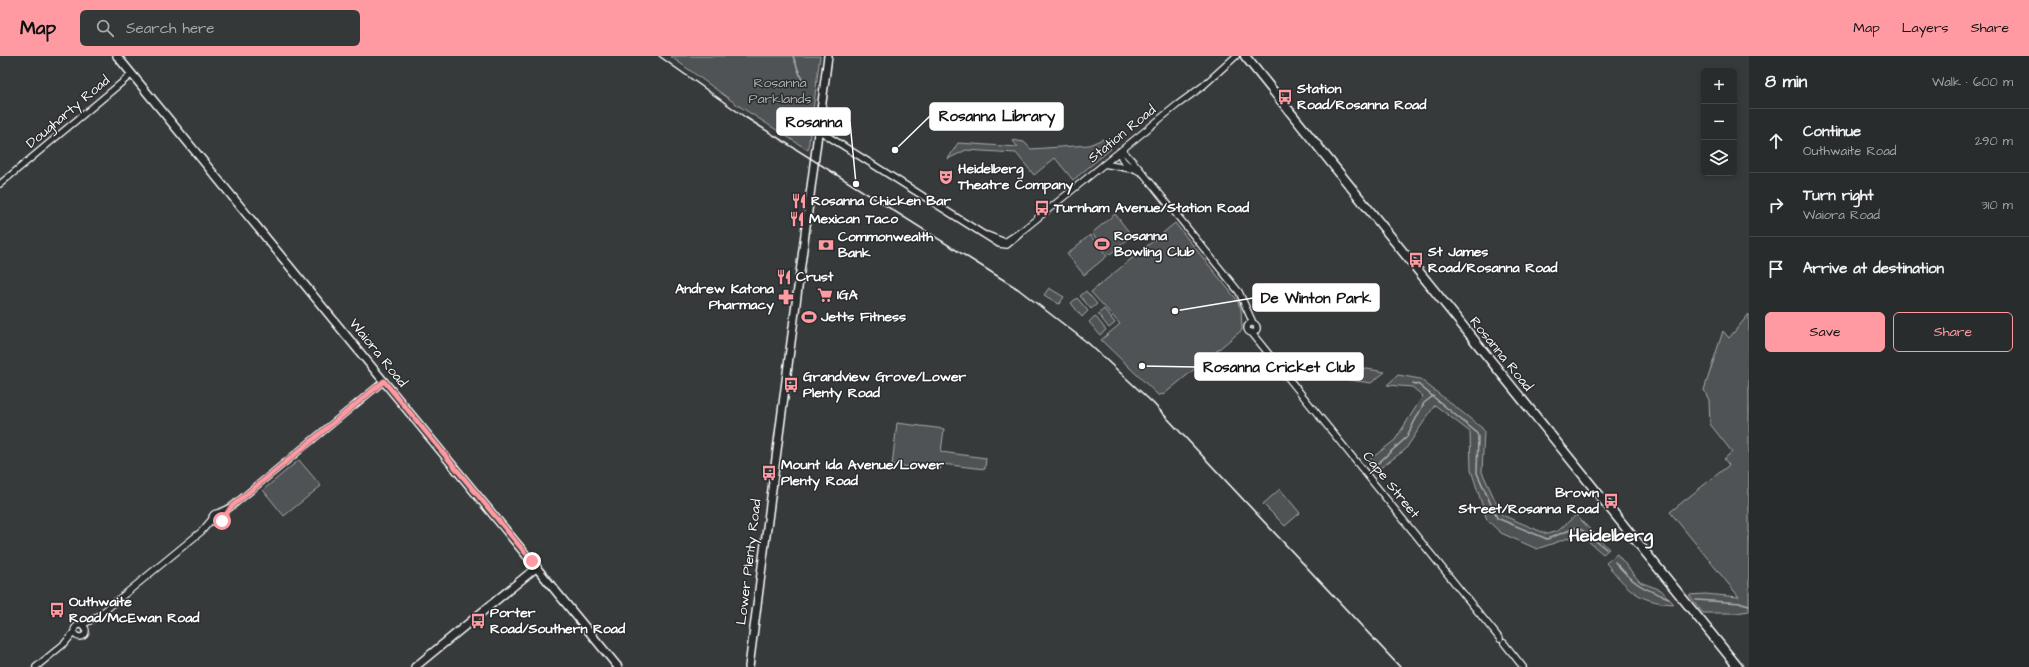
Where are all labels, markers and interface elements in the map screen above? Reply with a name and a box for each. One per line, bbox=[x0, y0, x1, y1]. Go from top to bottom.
search box bbox=[80, 10, 360, 46]
text: Map bbox=[20, 15, 56, 42]
icon: search bbox=[94, 17, 116, 39]
text: Search here bbox=[126, 18, 215, 39]
text: Map bbox=[1853, 18, 1880, 38]
text: Layers bbox=[1902, 18, 1949, 38]
text: Share bbox=[1971, 18, 2009, 38]
map controls bbox=[1701, 68, 1737, 176]
button: + bbox=[1701, 68, 1737, 104]
text: 8 min bbox=[1765, 70, 1807, 94]
street label: Dougharty Road bbox=[22, 71, 114, 153]
park label: Rosanna Parklands bbox=[749, 73, 811, 109]
text: Walk · 600 m bbox=[1932, 73, 2013, 91]
place label: Station Road/Rosanna Road bbox=[1296, 79, 1427, 115]
bus stop icon: Station Road/Rosanna Road bbox=[1276, 88, 1294, 106]
street label: Station Road bbox=[1084, 100, 1160, 168]
callout: Rosanna Library bbox=[930, 103, 1063, 130]
button: − bbox=[1701, 104, 1737, 140]
text: Rosanna Library bbox=[939, 106, 1056, 128]
callout: Rosanna bbox=[777, 108, 850, 135]
text: Rosanna bbox=[786, 112, 843, 133]
text: Continue bbox=[1803, 121, 1861, 142]
icon: ahead bbox=[1765, 130, 1787, 152]
text: 290 m bbox=[1975, 132, 2013, 150]
button: layers bbox=[1701, 140, 1737, 176]
text: Outhwaite Road bbox=[1803, 142, 1896, 160]
place label: Heidelberg Theatre Company bbox=[957, 159, 1074, 195]
theatre icon: Heidelberg Theatre Company bbox=[937, 168, 955, 186]
text: Turn right bbox=[1803, 185, 1874, 206]
place label: Rosanna Chicken Bar bbox=[811, 191, 951, 211]
restaurant icon: Rosanna Chicken Bar bbox=[790, 192, 808, 210]
icon: right bbox=[1765, 194, 1787, 216]
text: 310 m bbox=[1981, 196, 2013, 214]
place label: Turnham Avenue/Station Road bbox=[1053, 198, 1250, 218]
bus stop icon: Turnham Avenue/Station Road bbox=[1033, 199, 1051, 217]
text: Waiora Road bbox=[1803, 206, 1880, 224]
place label: Mexican Taco bbox=[809, 209, 898, 229]
restaurant icon: Mexican Taco bbox=[788, 210, 806, 228]
place label: Rosanna Bowling Club bbox=[1114, 226, 1195, 263]
place label: Commonwealth Bank bbox=[838, 227, 934, 263]
sports icon: Rosanna Bowling Club bbox=[1093, 235, 1111, 253]
bank icon: Commonwealth Bank bbox=[817, 236, 835, 254]
place label: St James Road/Rosanna Road bbox=[1427, 242, 1558, 278]
bus stop icon: St James Road/Rosanna Road bbox=[1407, 251, 1425, 269]
icon: arrive bbox=[1765, 258, 1787, 280]
text: Arrive at destination bbox=[1803, 258, 1944, 279]
place label: Crust bbox=[796, 267, 834, 287]
restaurant icon: Crust bbox=[775, 268, 793, 286]
place label: Andrew Katona Pharmacy bbox=[675, 279, 775, 315]
callout: De Winton Park bbox=[1253, 284, 1379, 311]
place label: IGA bbox=[837, 285, 859, 305]
supermarket icon: IGA bbox=[816, 286, 834, 304]
pharmacy icon: Andrew Katona Pharmacy bbox=[777, 288, 795, 306]
text: De Winton Park bbox=[1261, 288, 1372, 309]
place label: Jetts Fitness bbox=[820, 307, 906, 327]
sports icon: Jetts Fitness bbox=[800, 308, 818, 326]
street label: Rosanna Road bbox=[1465, 312, 1537, 396]
button: Save bbox=[1765, 312, 1885, 352]
button: Share bbox=[1893, 312, 2013, 352]
street label: Waiora Road bbox=[344, 314, 412, 392]
callout: Rosanna Cricket Club bbox=[1195, 353, 1363, 380]
text: Rosanna Cricket Club bbox=[1203, 357, 1356, 378]
place label: Grandview Grove/Lower Plenty Road bbox=[803, 367, 967, 403]
bus stop icon: Grandview Grove/Lower Plenty Road bbox=[782, 376, 800, 394]
street label: Cape Street bbox=[1358, 447, 1425, 523]
place label: Mount Ida Avenue/Lower Plenty Road bbox=[781, 455, 944, 491]
bus stop icon: Mount Ida Avenue/Lower Plenty Road bbox=[760, 464, 778, 482]
place label: Brown Street/Rosanna Road bbox=[1458, 483, 1600, 519]
bus stop icon: Brown Street/Rosanna Road bbox=[1602, 492, 1620, 510]
street label: Lower Plenty Road bbox=[731, 498, 767, 626]
route start bbox=[213, 512, 231, 530]
district label: Heidelberg bbox=[1569, 523, 1654, 549]
route end bbox=[523, 552, 541, 570]
place label: Outhwaite Road/McEwan Road bbox=[69, 592, 200, 628]
bus stop icon: Outhwaite Road/McEwan Road bbox=[48, 601, 66, 619]
place label: Porter Road/Southern Road bbox=[490, 603, 626, 639]
bus stop icon: Porter Road/Southern Road bbox=[469, 612, 487, 630]

